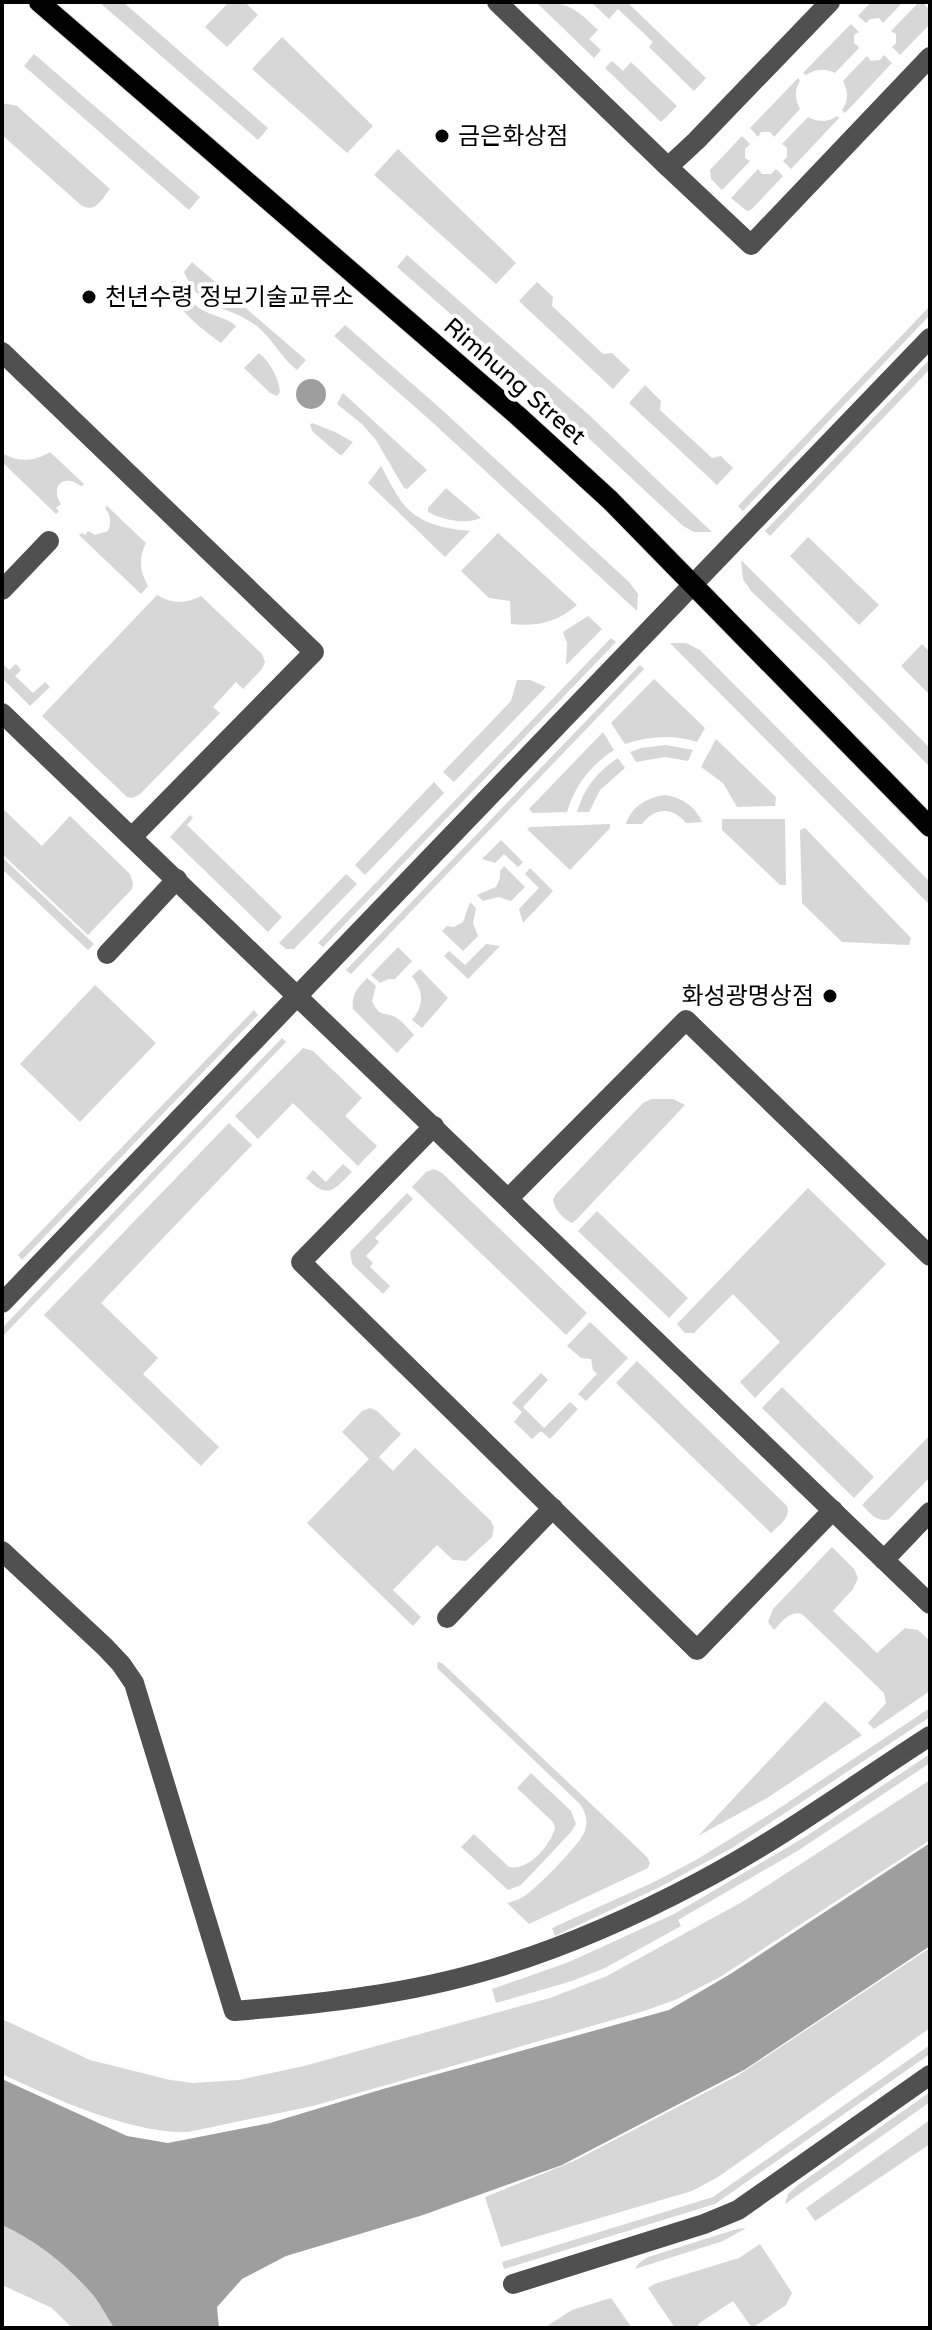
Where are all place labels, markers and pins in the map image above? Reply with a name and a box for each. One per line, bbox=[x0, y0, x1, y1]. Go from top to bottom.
place label: 금은화상점 bbox=[458, 122, 568, 151]
marker: 금은화상점 bbox=[433, 127, 451, 145]
place label: 천년수령 정보기술교류소 bbox=[105, 283, 354, 312]
marker: 천년수령 정보기술교류소 bbox=[80, 288, 98, 306]
place label: 화성광명상점 bbox=[682, 982, 814, 1011]
marker: 화성광명상점 bbox=[821, 987, 839, 1005]

